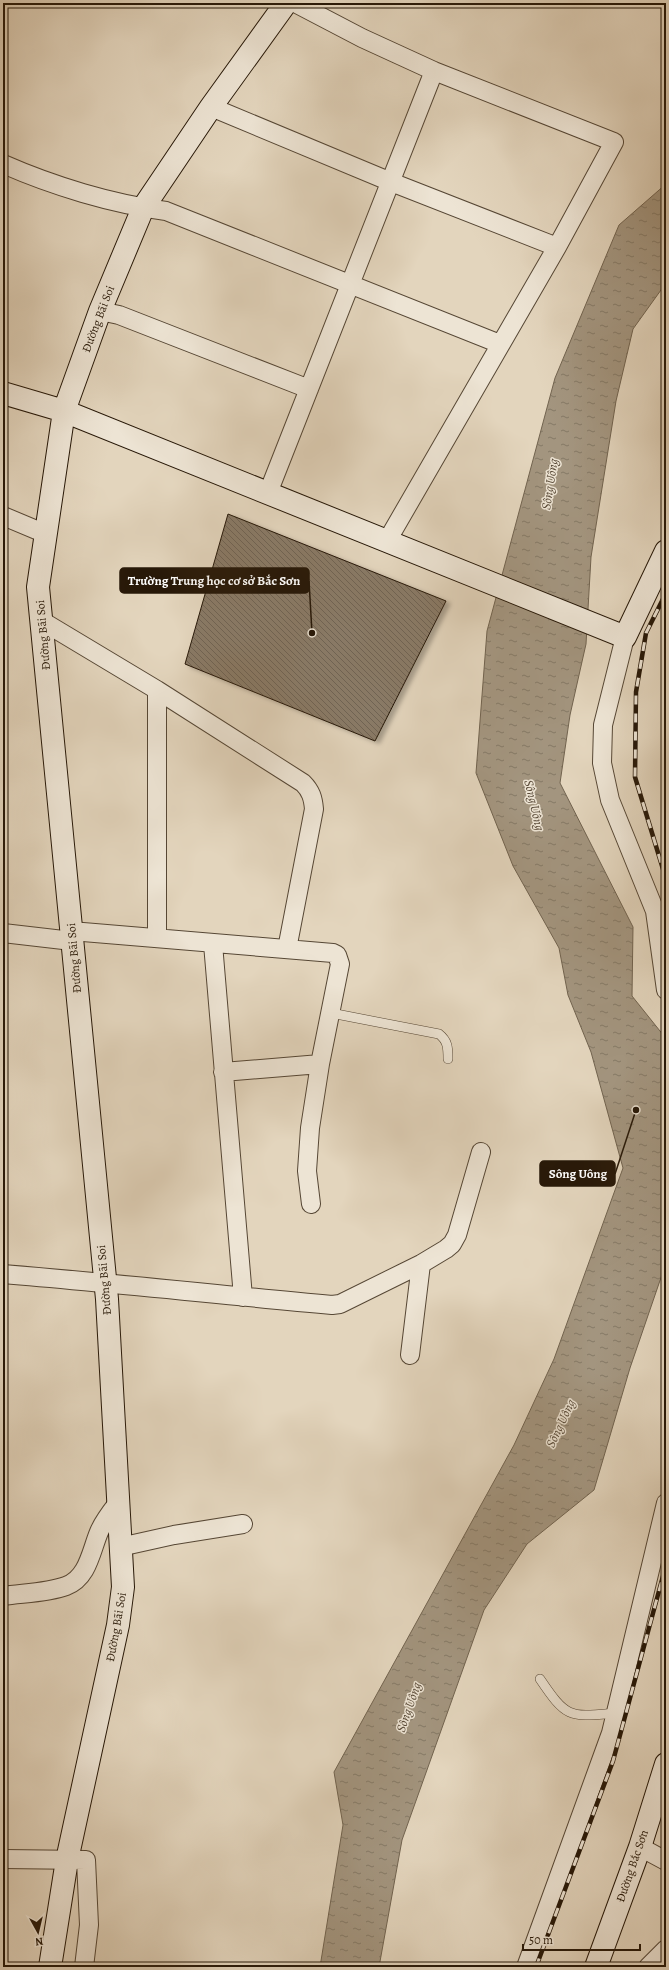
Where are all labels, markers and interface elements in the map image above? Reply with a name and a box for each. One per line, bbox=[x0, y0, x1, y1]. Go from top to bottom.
street label: Đường Bãi Soi bbox=[78, 283, 118, 355]
water label: Sông Uông bbox=[537, 457, 562, 511]
callout: Trường Trung học cơ sở Bắc Sơn bbox=[120, 568, 309, 593]
text: Trường Trung học cơ sở Bắc Sơn bbox=[128, 572, 301, 589]
street label: Đường Bãi Soi bbox=[32, 599, 54, 671]
water label: Sông Uông bbox=[520, 778, 549, 832]
street label: Đường Bãi Soi bbox=[63, 922, 85, 994]
callout: Sông Uông bbox=[540, 1161, 615, 1186]
text: Sông Uông bbox=[549, 1165, 608, 1182]
street label: Đường Bãi Soi bbox=[93, 1244, 115, 1316]
water label: Sông Uông bbox=[542, 1396, 579, 1450]
street label: Đường Bãi Soi bbox=[102, 1591, 130, 1663]
water label: Sông Uông bbox=[392, 1680, 425, 1734]
street label: Đường Bắc Sơn bbox=[612, 1827, 652, 1904]
north arrow bbox=[18, 1912, 58, 1952]
scale bar bbox=[523, 1926, 640, 1952]
text: 50 m bbox=[529, 1932, 553, 1948]
text: N bbox=[34, 1933, 44, 1949]

